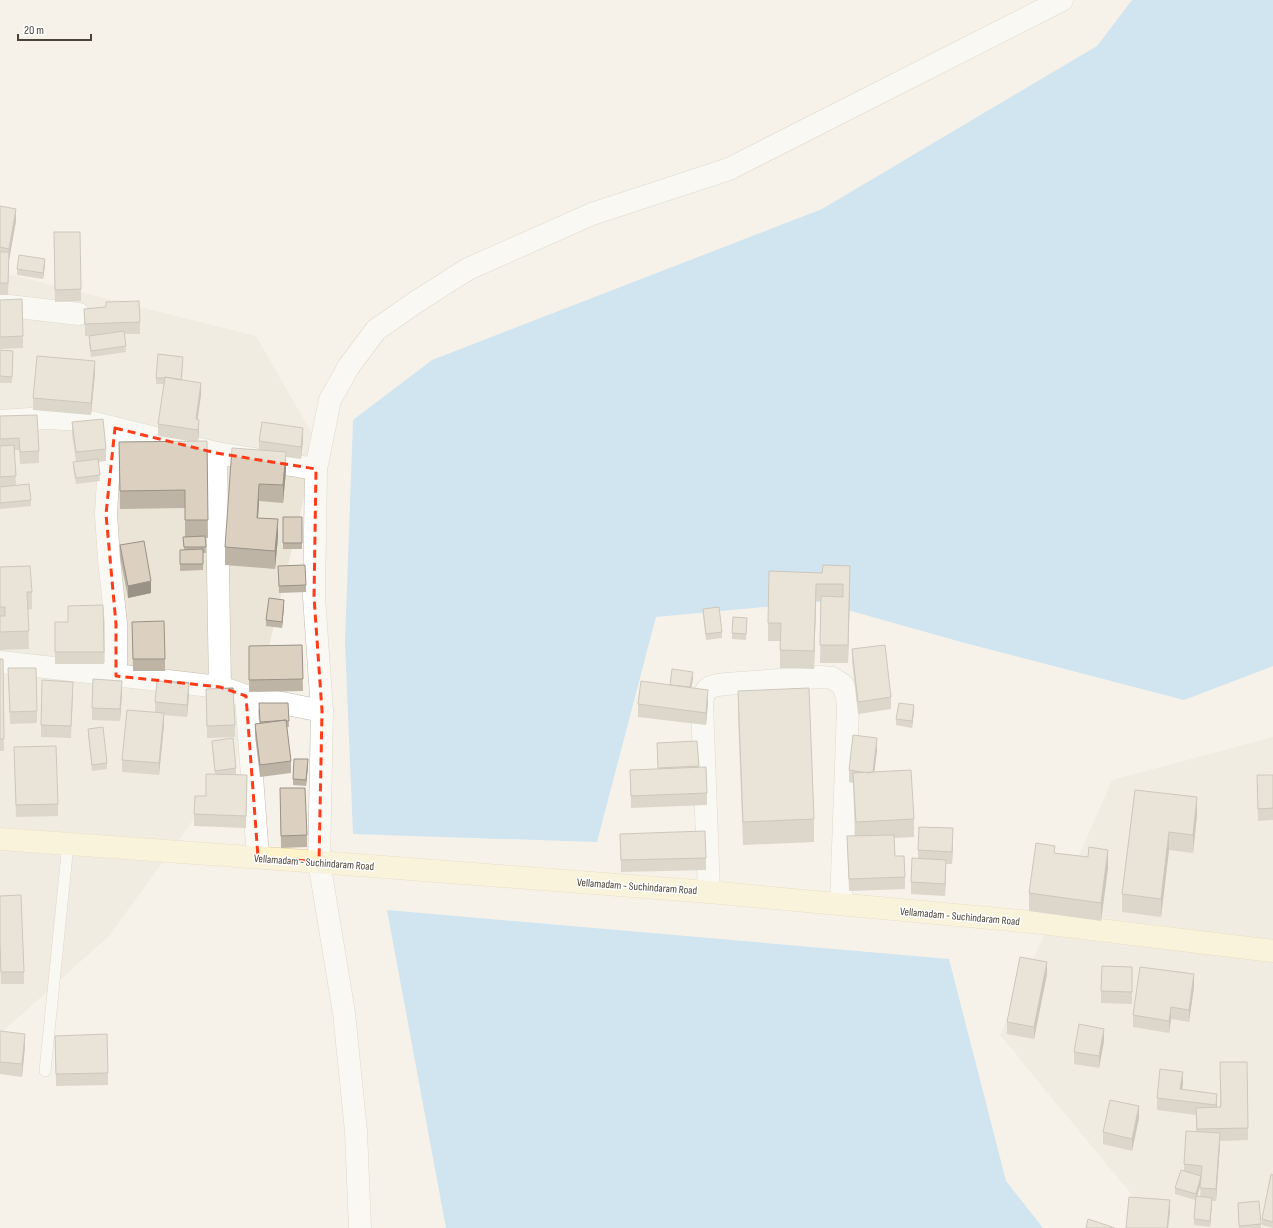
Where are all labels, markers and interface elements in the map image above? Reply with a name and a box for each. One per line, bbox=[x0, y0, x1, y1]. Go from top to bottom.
scale bar bbox=[18, 16, 91, 42]
text: 20 m bbox=[24, 23, 44, 38]
street label: Vellamadam - Suchindaram Road bbox=[253, 852, 375, 873]
street label: Vellamadam - Suchindaram Road bbox=[576, 876, 698, 897]
street label: Vellamadam - Suchindaram Road bbox=[899, 905, 1021, 928]

